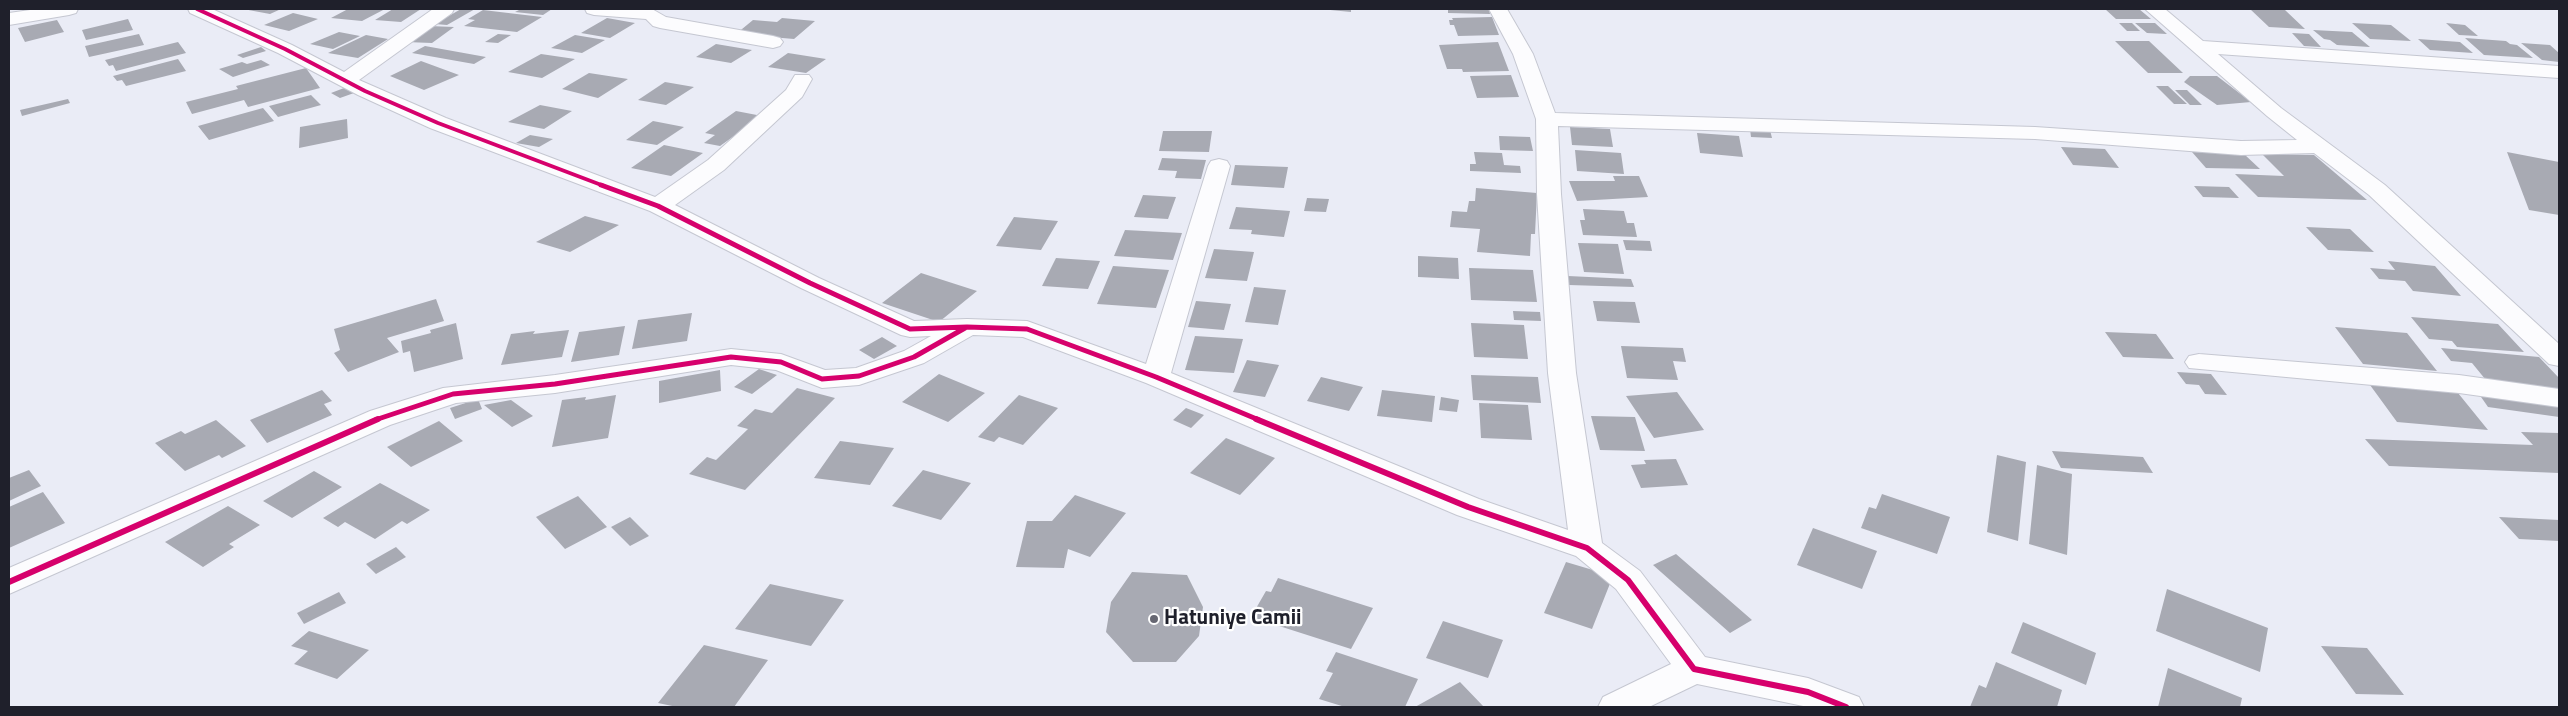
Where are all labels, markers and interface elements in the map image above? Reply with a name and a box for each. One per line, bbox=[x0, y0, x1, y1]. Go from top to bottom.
place label: Hatuniye Camii bbox=[1164, 606, 1301, 632]
marker: Hatuniye Camii bbox=[1148, 613, 1160, 625]

